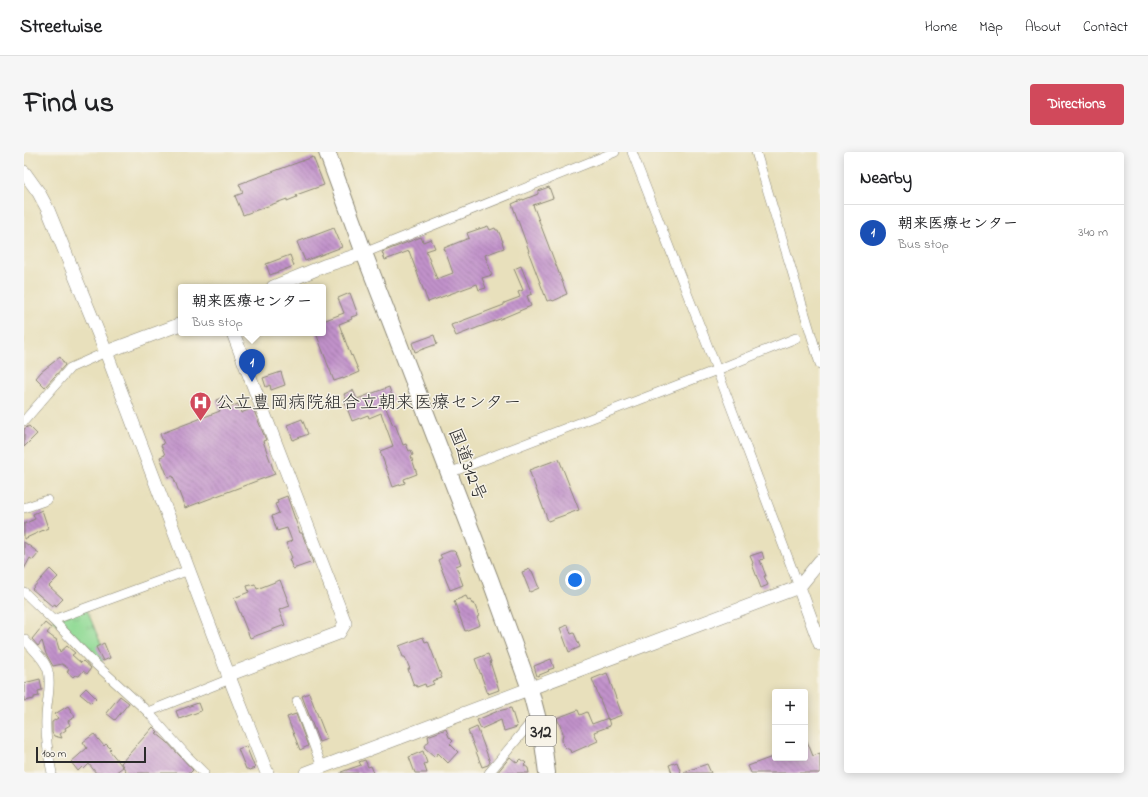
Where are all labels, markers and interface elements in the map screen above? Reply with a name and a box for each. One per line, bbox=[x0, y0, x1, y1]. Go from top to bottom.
text: Streetwise bbox=[20, 14, 102, 41]
text: Home bbox=[925, 17, 957, 38]
text: Map bbox=[979, 17, 1003, 38]
text: About bbox=[1025, 17, 1061, 38]
text: Contact bbox=[1083, 17, 1128, 38]
text: Find us bbox=[24, 84, 114, 125]
button: Directions bbox=[1030, 84, 1124, 125]
text: Nearby bbox=[860, 166, 912, 191]
text: 朝来医療センター bbox=[898, 213, 1018, 235]
text: 1 bbox=[871, 223, 875, 242]
text: 340 m bbox=[1078, 223, 1108, 242]
text: Bus stop bbox=[898, 235, 949, 254]
popup bbox=[178, 284, 326, 336]
text: 朝来医療センター bbox=[192, 291, 312, 313]
text: Bus stop bbox=[192, 313, 243, 332]
pin: 1 bbox=[239, 349, 265, 382]
hospital icon: 公立豊岡病院組合立朝来医療センター bbox=[188, 389, 214, 422]
place label: 公立豊岡病院組合立朝来医療センター bbox=[216, 391, 521, 417]
street label: 国道312号 bbox=[440, 425, 492, 505]
your location bbox=[565, 570, 585, 590]
map controls bbox=[772, 689, 808, 761]
button: + bbox=[772, 689, 808, 725]
road number: 312 bbox=[526, 716, 556, 746]
button: − bbox=[772, 725, 808, 761]
scale bar bbox=[36, 745, 146, 764]
text: 100 m bbox=[42, 746, 66, 762]

